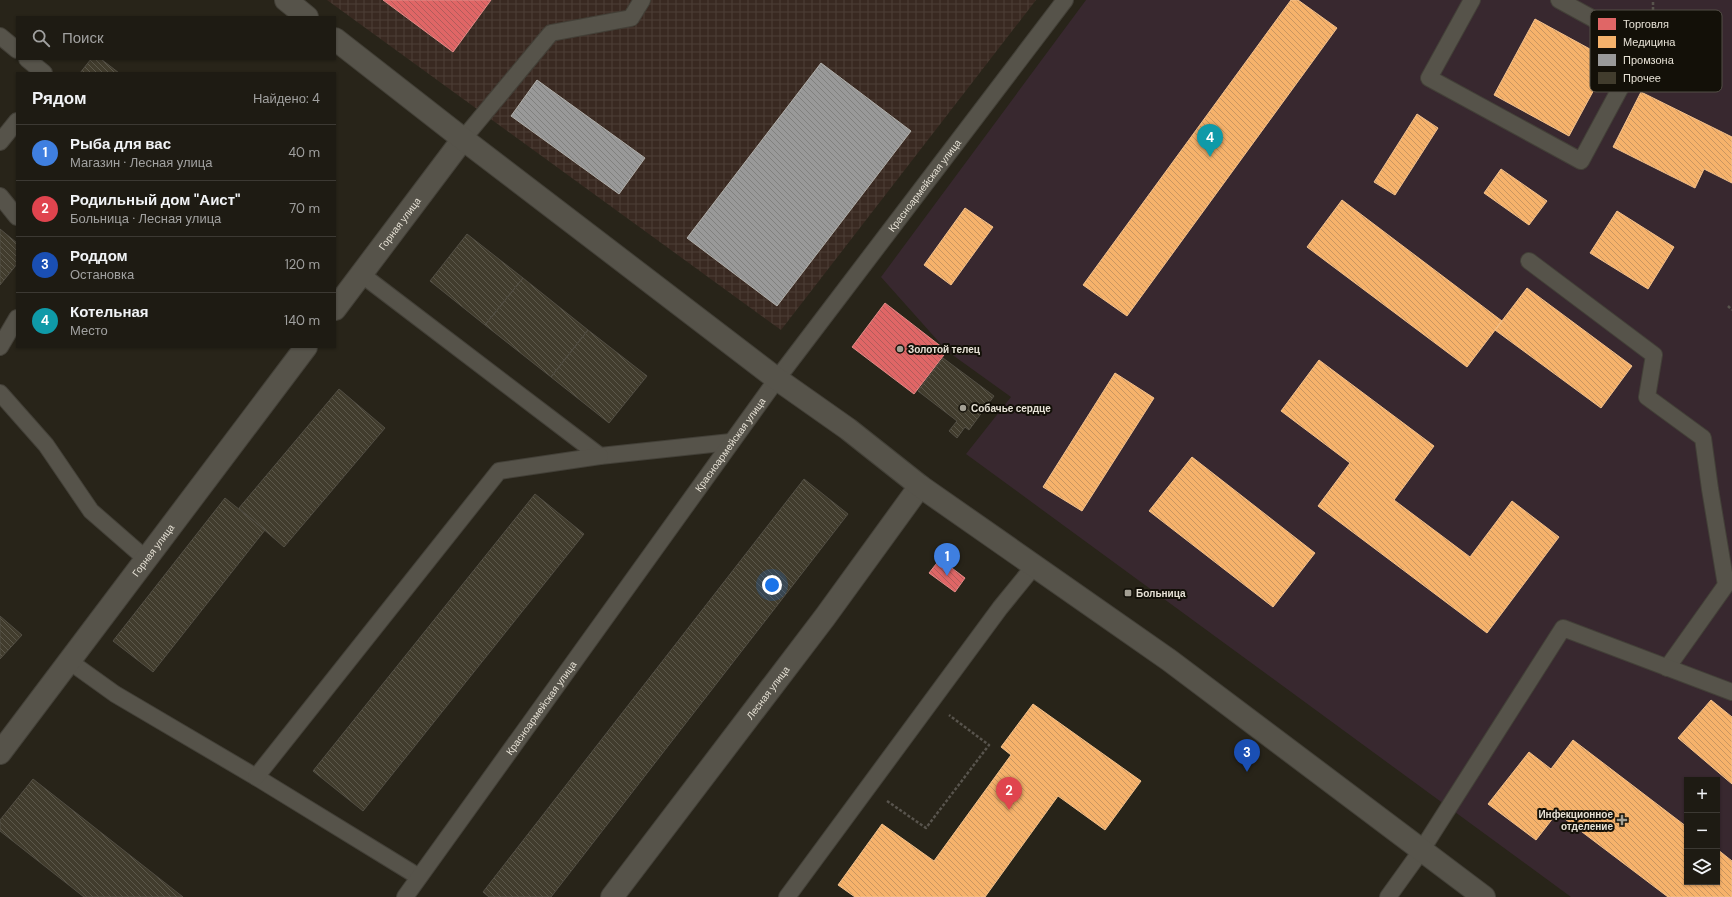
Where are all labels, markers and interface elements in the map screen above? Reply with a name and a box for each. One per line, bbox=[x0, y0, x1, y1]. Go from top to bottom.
legend bbox=[1590, 10, 1722, 92]
search box bbox=[16, 16, 336, 60]
text: Торговля bbox=[1623, 17, 1669, 31]
icon: search bbox=[30, 27, 52, 49]
text: Поиск bbox=[62, 28, 104, 48]
text: Медицина bbox=[1623, 35, 1676, 49]
text: Промзона bbox=[1623, 53, 1675, 67]
text: Прочее bbox=[1623, 71, 1661, 85]
text: Рядом bbox=[32, 87, 87, 109]
text: Найдено: 4 bbox=[253, 90, 320, 107]
pin: 4 bbox=[1197, 124, 1223, 157]
text: Рыба для вас bbox=[70, 134, 171, 154]
street label: Красноармейская улица bbox=[885, 136, 964, 234]
text: 1 bbox=[43, 144, 47, 161]
text: 40 m bbox=[288, 144, 320, 161]
text: Магазин · Лесная улица bbox=[70, 154, 213, 171]
text: Родильный дом "Аист" bbox=[70, 190, 241, 210]
street label: Горная улица bbox=[375, 194, 424, 252]
text: 2 bbox=[41, 200, 49, 217]
text: 70 m bbox=[289, 200, 320, 217]
text: Больница · Лесная улица bbox=[70, 210, 221, 227]
text: Роддом bbox=[70, 246, 128, 266]
text: 3 bbox=[41, 256, 49, 273]
text: 120 m bbox=[285, 256, 320, 273]
text: Остановка bbox=[70, 266, 134, 283]
text: Котельная bbox=[70, 302, 149, 322]
text: 4 bbox=[41, 312, 49, 329]
text: 140 m bbox=[284, 312, 320, 329]
text: Место bbox=[70, 322, 108, 339]
place label: Золотой телец bbox=[908, 343, 981, 356]
marker: Золотой телец bbox=[895, 344, 905, 354]
street label: Красноармейская улица bbox=[692, 395, 768, 494]
place label: Собачье сердце bbox=[971, 402, 1051, 415]
marker: Собачье сердце bbox=[958, 403, 968, 413]
street label: Горная улица bbox=[129, 521, 177, 579]
pin: 1 bbox=[934, 543, 960, 576]
your location bbox=[762, 575, 782, 595]
place label: Больница bbox=[1136, 587, 1186, 600]
marker: Больница bbox=[1123, 588, 1133, 598]
street label: Красноармейская улица bbox=[503, 658, 579, 757]
street label: Лесная улица bbox=[743, 663, 792, 722]
pin: 3 bbox=[1234, 739, 1260, 772]
pin: 2 bbox=[996, 777, 1022, 810]
map controls bbox=[1684, 777, 1720, 885]
button: + bbox=[1684, 777, 1720, 813]
place label: Инфекционное отделение bbox=[1538, 808, 1613, 833]
button: − bbox=[1684, 813, 1720, 849]
marker: Инфекционное отделение bbox=[1616, 814, 1628, 826]
button: layers bbox=[1684, 849, 1720, 885]

